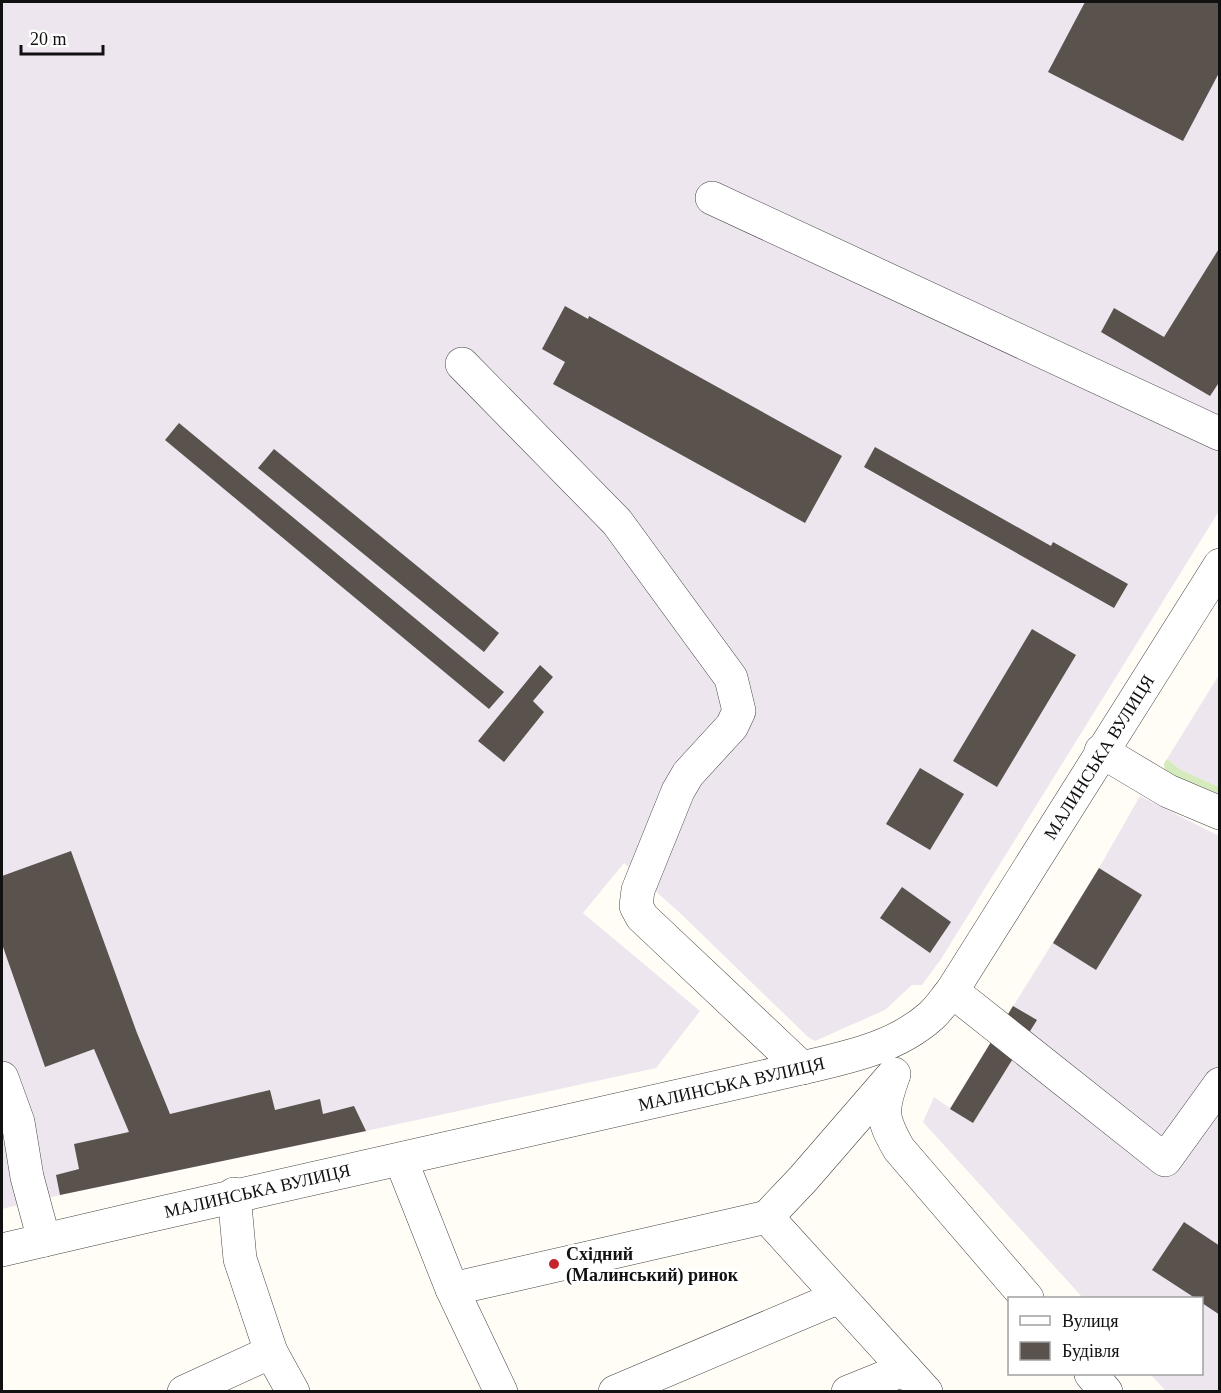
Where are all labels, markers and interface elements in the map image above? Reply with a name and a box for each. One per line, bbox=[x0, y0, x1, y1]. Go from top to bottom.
scale bar bbox=[21, 18, 104, 56]
text: 20 m bbox=[30, 29, 67, 49]
street label: МАЛИНСЬКА ВУЛИЦЯ bbox=[1040, 671, 1158, 843]
street label: МАЛИНСЬКА ВУЛИЦЯ bbox=[636, 1053, 827, 1115]
street label: МАЛИНСЬКА ВУЛИЦЯ bbox=[162, 1160, 352, 1222]
place label: Східний (Малинський) ринок bbox=[566, 1244, 739, 1286]
marker: Східний (Малинський) ринок bbox=[547, 1257, 561, 1271]
legend bbox=[1008, 1297, 1203, 1375]
text: Вулиця bbox=[1062, 1311, 1119, 1331]
text: Будівля bbox=[1062, 1341, 1119, 1361]

